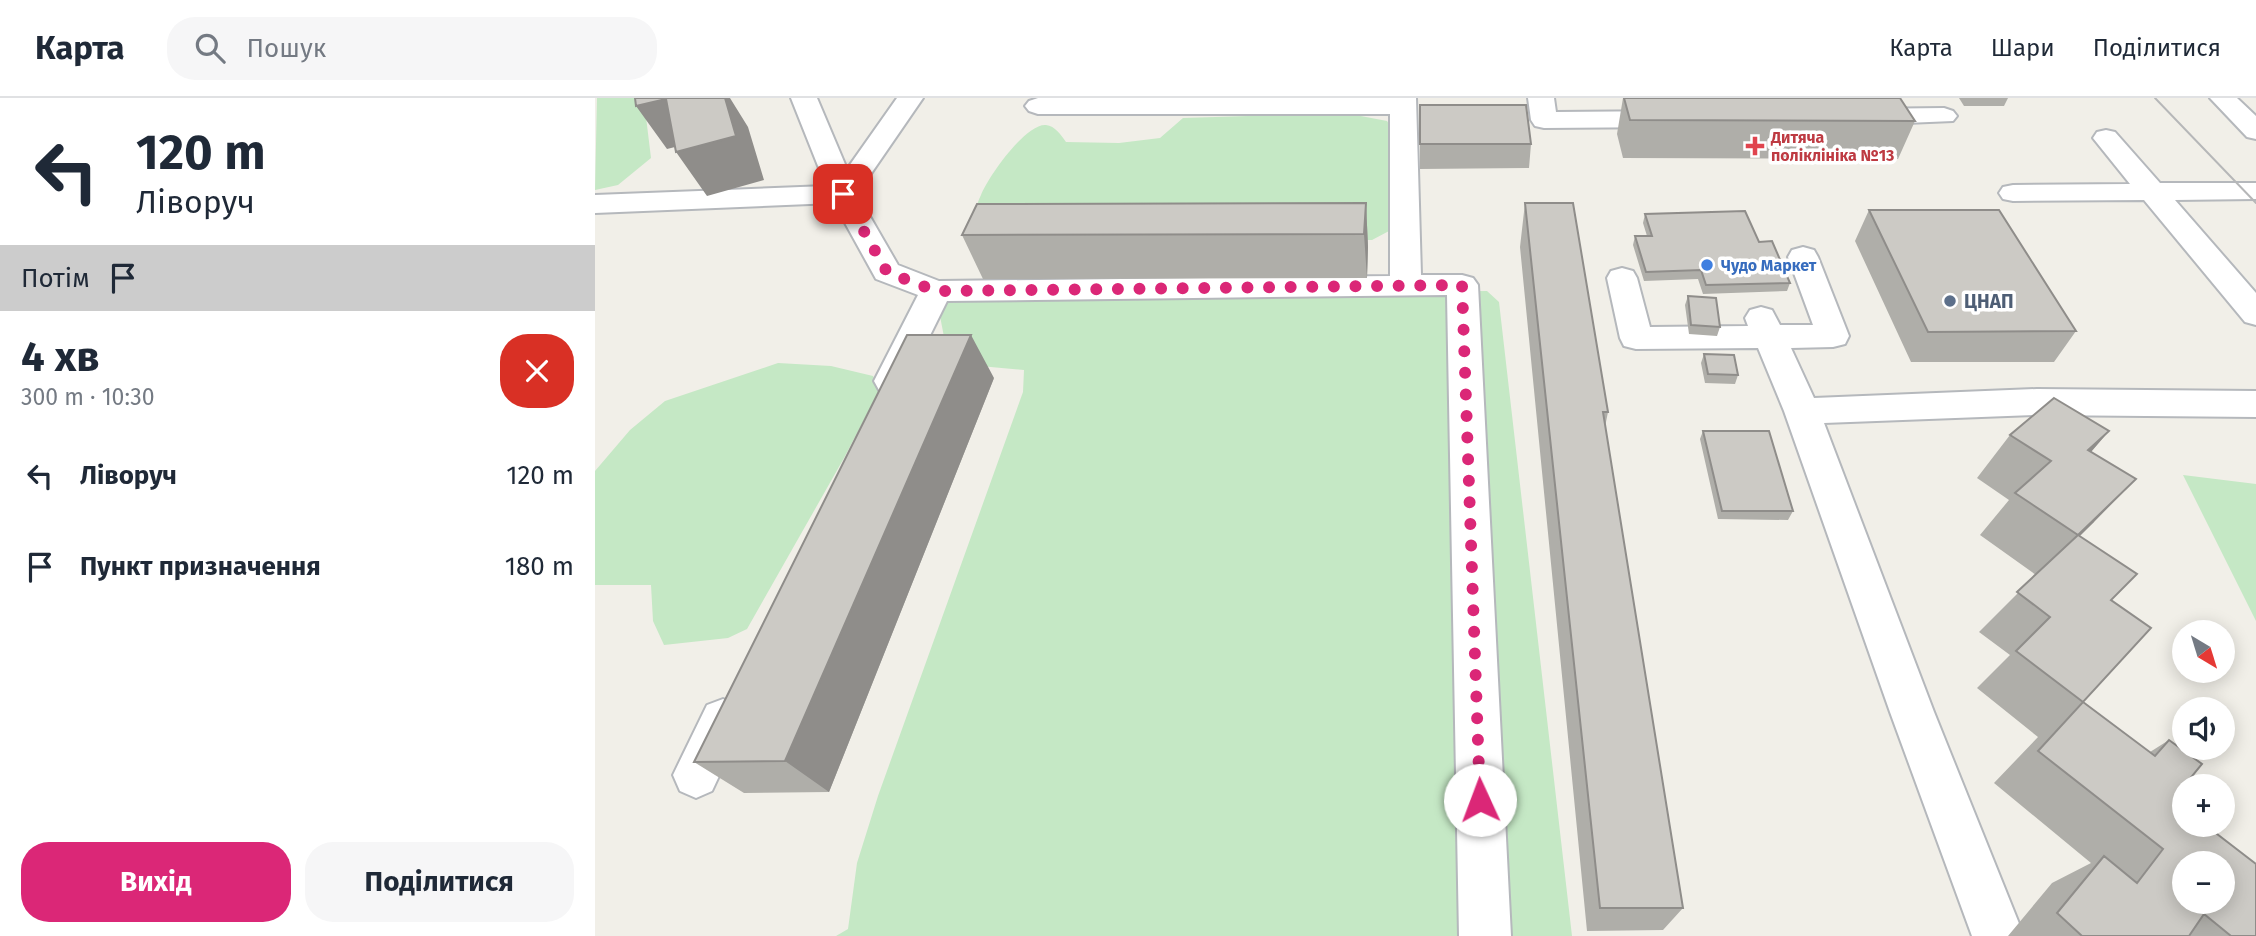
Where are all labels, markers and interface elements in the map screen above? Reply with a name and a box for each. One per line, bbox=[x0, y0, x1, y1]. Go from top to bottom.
search box bbox=[167, 17, 657, 80]
text: Карта bbox=[35, 28, 125, 68]
icon: search bbox=[191, 29, 229, 67]
text: Пошук bbox=[247, 33, 326, 64]
text: Карта bbox=[1889, 34, 1953, 62]
text: Шари bbox=[1991, 34, 2055, 62]
text: Поділитися bbox=[2093, 34, 2221, 62]
text: 120 m bbox=[136, 123, 266, 182]
icon: left bbox=[21, 126, 112, 217]
place label: Дитяча поліклініка №13 bbox=[1770, 128, 1894, 165]
marker: Дитяча поліклініка №13 bbox=[1745, 136, 1765, 156]
pin bbox=[813, 164, 873, 224]
icon: arrive bbox=[824, 175, 862, 213]
text: Ліворуч bbox=[136, 183, 255, 221]
place label: Чудо Маркет bbox=[1721, 256, 1817, 275]
marker: Чудо Маркет bbox=[1699, 257, 1715, 273]
icon: arrive bbox=[104, 259, 142, 297]
text: Потім bbox=[21, 263, 90, 294]
place label: ЦНАП bbox=[1964, 290, 2014, 313]
marker: ЦНАП bbox=[1942, 293, 1958, 309]
text: 4 хв bbox=[21, 332, 100, 382]
button: close bbox=[500, 334, 574, 408]
text: 300 m · 10:30 bbox=[21, 383, 155, 411]
icon: left bbox=[21, 457, 59, 495]
text: Ліворуч bbox=[80, 460, 177, 491]
text: 120 m bbox=[506, 460, 574, 491]
icon: arrive bbox=[21, 548, 59, 586]
text: Пункт призначення bbox=[80, 551, 321, 582]
text: 180 m bbox=[505, 551, 574, 582]
north arrow bbox=[2172, 620, 2235, 682]
map controls bbox=[2172, 620, 2235, 914]
button: sound bbox=[2172, 697, 2235, 760]
position arrow bbox=[1443, 763, 1517, 837]
button: + bbox=[2172, 774, 2235, 837]
button: Вихід bbox=[21, 842, 291, 922]
button: Поділитися bbox=[305, 842, 574, 922]
button: − bbox=[2172, 851, 2235, 914]

